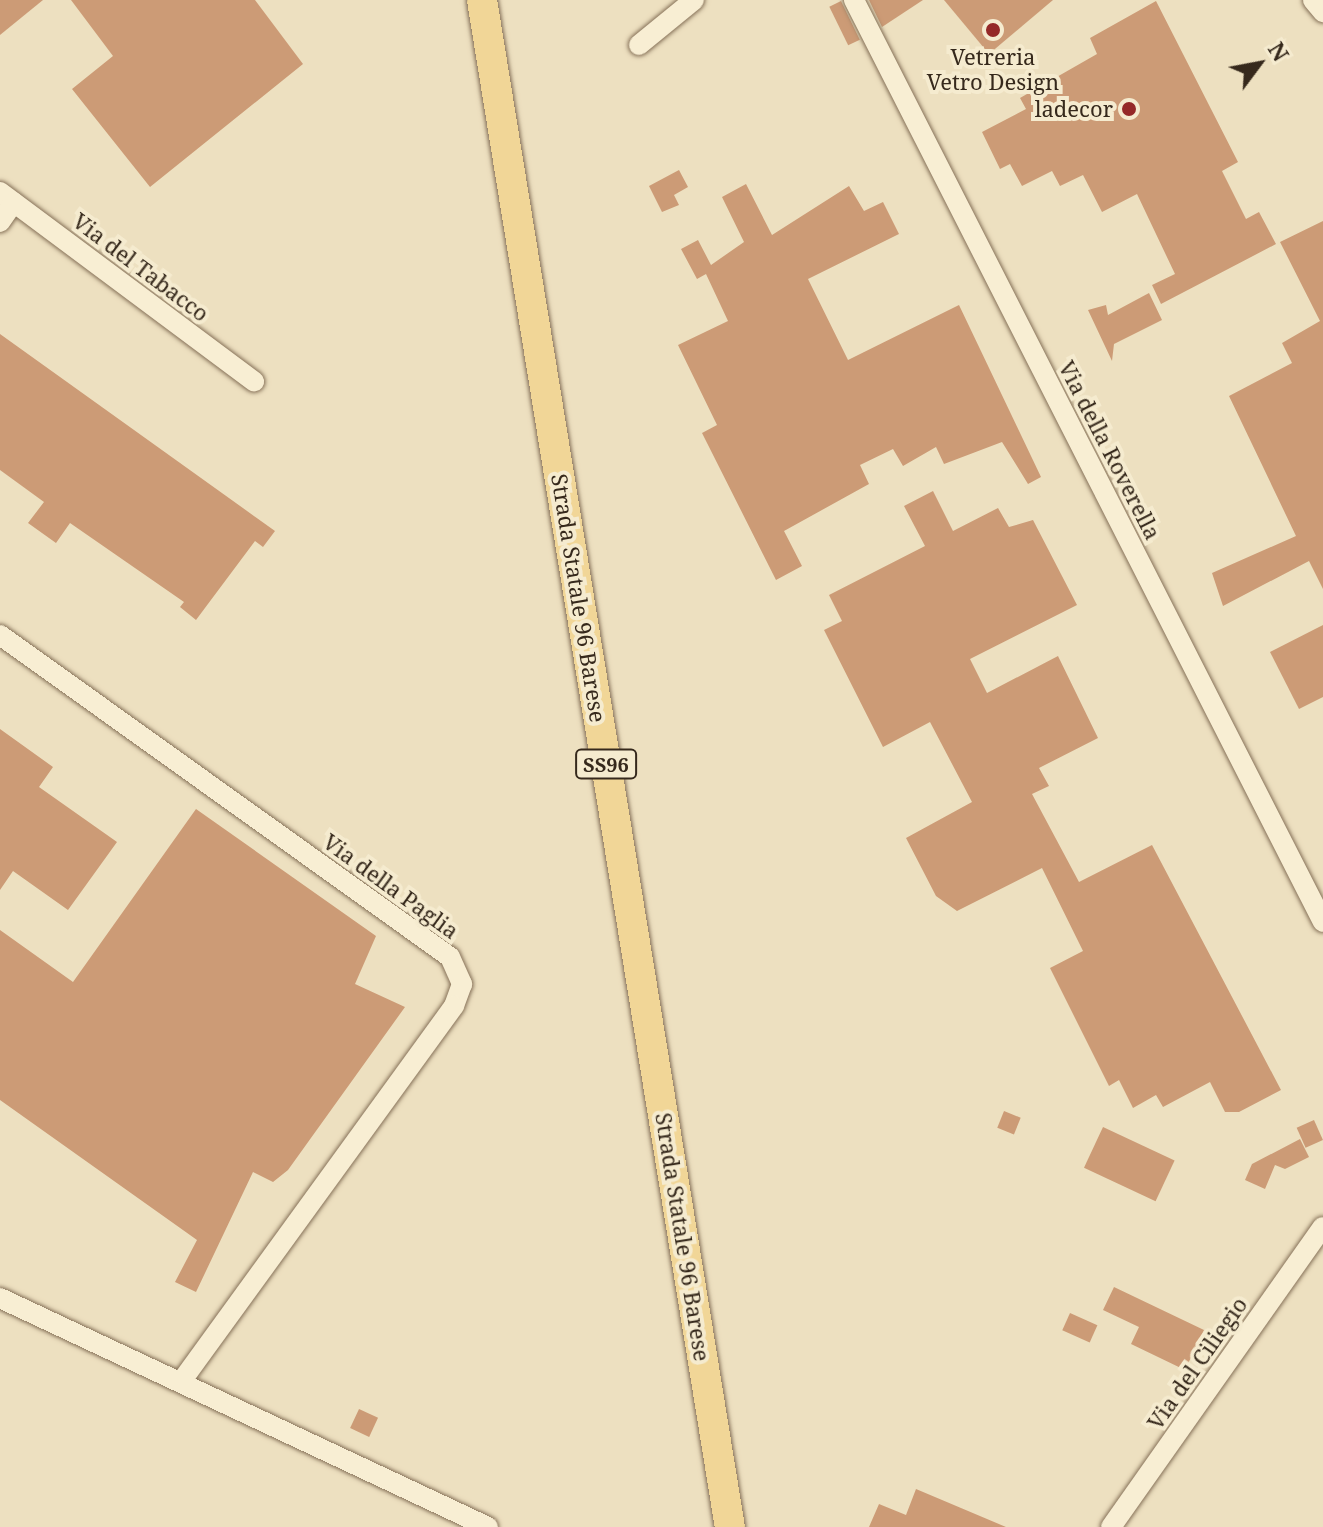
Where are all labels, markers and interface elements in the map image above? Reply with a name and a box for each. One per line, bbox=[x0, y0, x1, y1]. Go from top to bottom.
marker: Vetreria Vetro Design bbox=[984, 21, 1002, 39]
north arrow bbox=[1219, 24, 1299, 104]
text: N bbox=[1262, 36, 1297, 67]
place label: Vetreria Vetro Design bbox=[927, 43, 1059, 94]
place label: ladecor bbox=[1035, 96, 1113, 122]
marker: ladecor bbox=[1120, 100, 1138, 118]
street label: Via del Tabacco bbox=[68, 207, 214, 327]
street label: Via della Roverella bbox=[1054, 356, 1166, 544]
street label: Strada Statale 96 Barese bbox=[546, 472, 612, 724]
road number: SS96 bbox=[574, 748, 638, 780]
street label: Via della Paglia bbox=[318, 828, 464, 944]
street label: Strada Statale 96 Barese bbox=[650, 1111, 716, 1363]
street label: Via del Ciliegio bbox=[1142, 1292, 1252, 1434]

